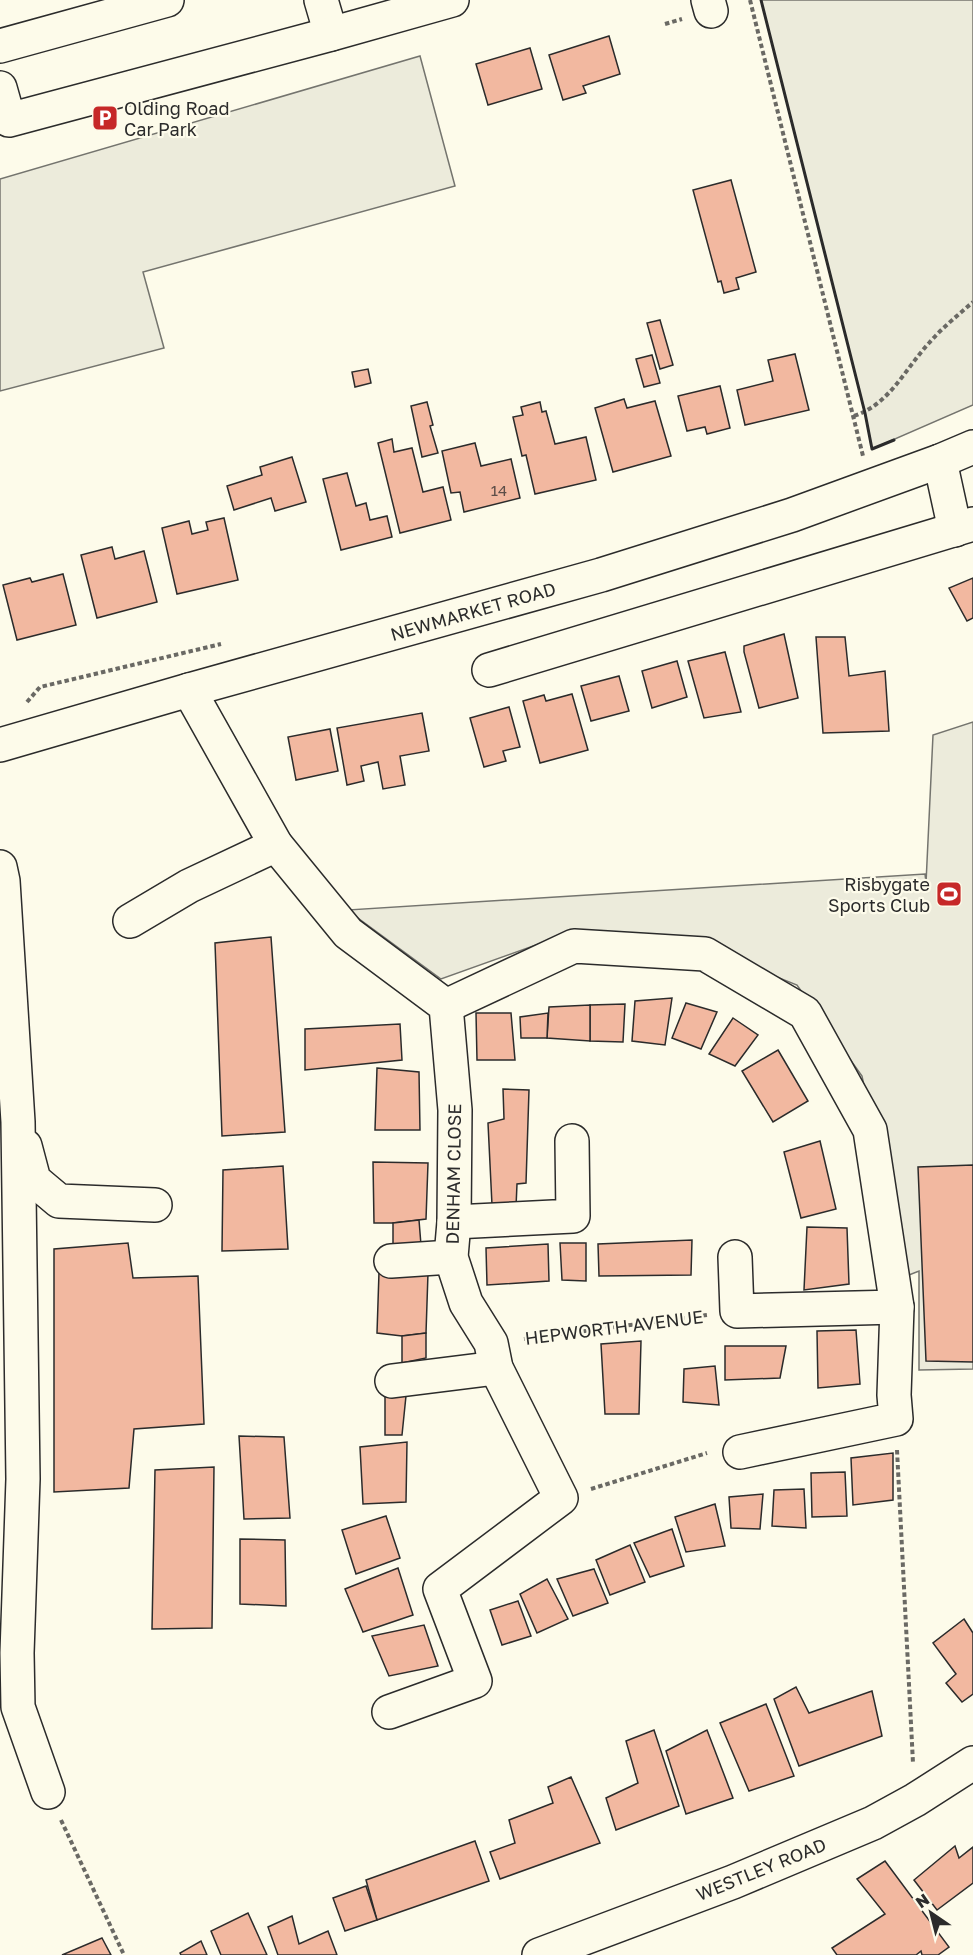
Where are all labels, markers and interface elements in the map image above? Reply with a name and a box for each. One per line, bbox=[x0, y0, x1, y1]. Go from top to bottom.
place label: Olding Road Car Park bbox=[124, 97, 230, 140]
parking icon: Olding Road Car Park bbox=[90, 103, 120, 133]
house number: 14 bbox=[491, 481, 507, 499]
street label: NEWMARKET ROAD bbox=[388, 577, 558, 645]
place label: Risbygate Sports Club bbox=[828, 873, 930, 916]
sports icon: Risbygate Sports Club bbox=[934, 879, 964, 909]
street label: DENHAM CLOSE bbox=[441, 1104, 465, 1244]
street label: HEPWORTH AVENUE bbox=[524, 1305, 704, 1349]
street label: WESTLEY ROAD bbox=[693, 1833, 829, 1905]
north arrow bbox=[901, 1883, 961, 1943]
text: N bbox=[912, 1889, 933, 1912]

